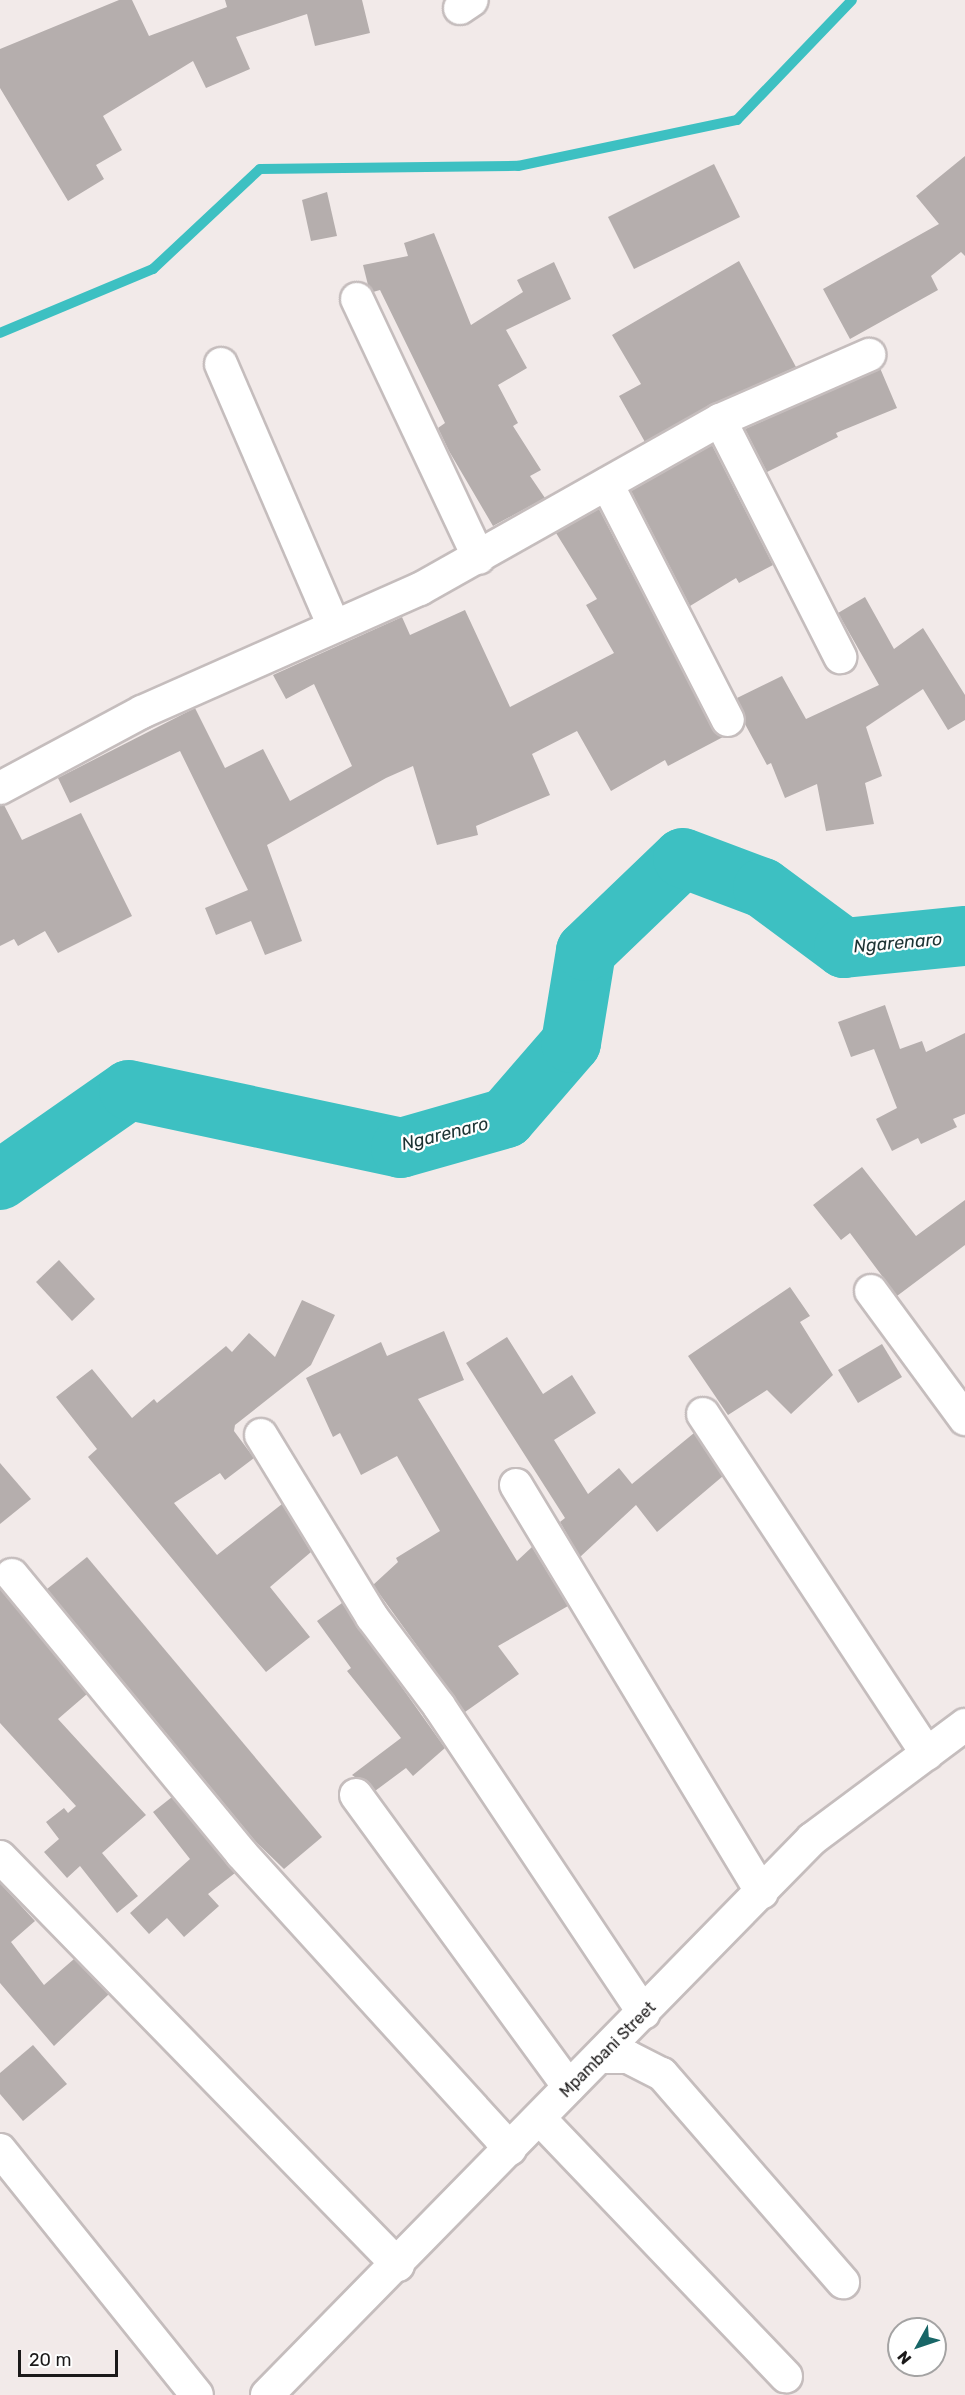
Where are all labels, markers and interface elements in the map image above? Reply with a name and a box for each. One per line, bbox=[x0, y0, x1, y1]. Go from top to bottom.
water label: Ngarenaro bbox=[853, 928, 943, 958]
water label: Ngarenaro bbox=[399, 1113, 491, 1155]
street label: Mpambani Street bbox=[556, 1998, 660, 2102]
north arrow bbox=[887, 2317, 947, 2377]
scale bar bbox=[21, 2338, 122, 2376]
text: N bbox=[893, 2347, 915, 2368]
text: 20 m bbox=[29, 2349, 71, 2371]

